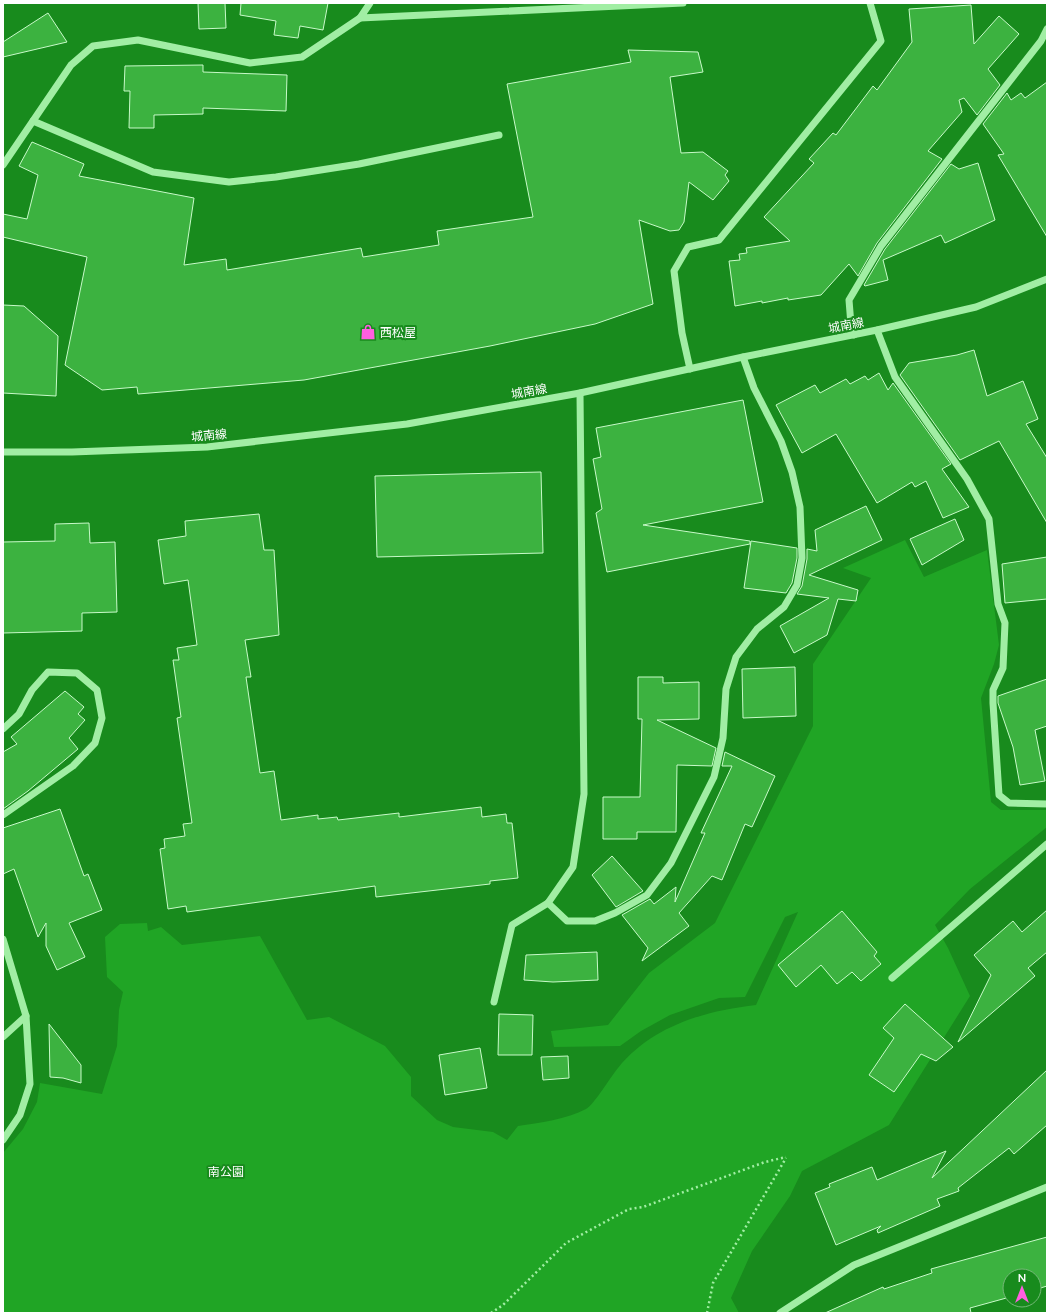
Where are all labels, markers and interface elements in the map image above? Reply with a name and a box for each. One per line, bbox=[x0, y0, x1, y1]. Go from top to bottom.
street label: 城南線 bbox=[827, 314, 865, 336]
shop icon: 西松屋 bbox=[359, 323, 377, 341]
place label: 西松屋 bbox=[380, 325, 416, 340]
street label: 城南線 bbox=[510, 380, 548, 402]
street label: 城南線 bbox=[190, 426, 228, 444]
park label: 南公園 bbox=[208, 1164, 244, 1179]
north arrow bbox=[1002, 1268, 1042, 1308]
text: N bbox=[1018, 1271, 1026, 1284]

